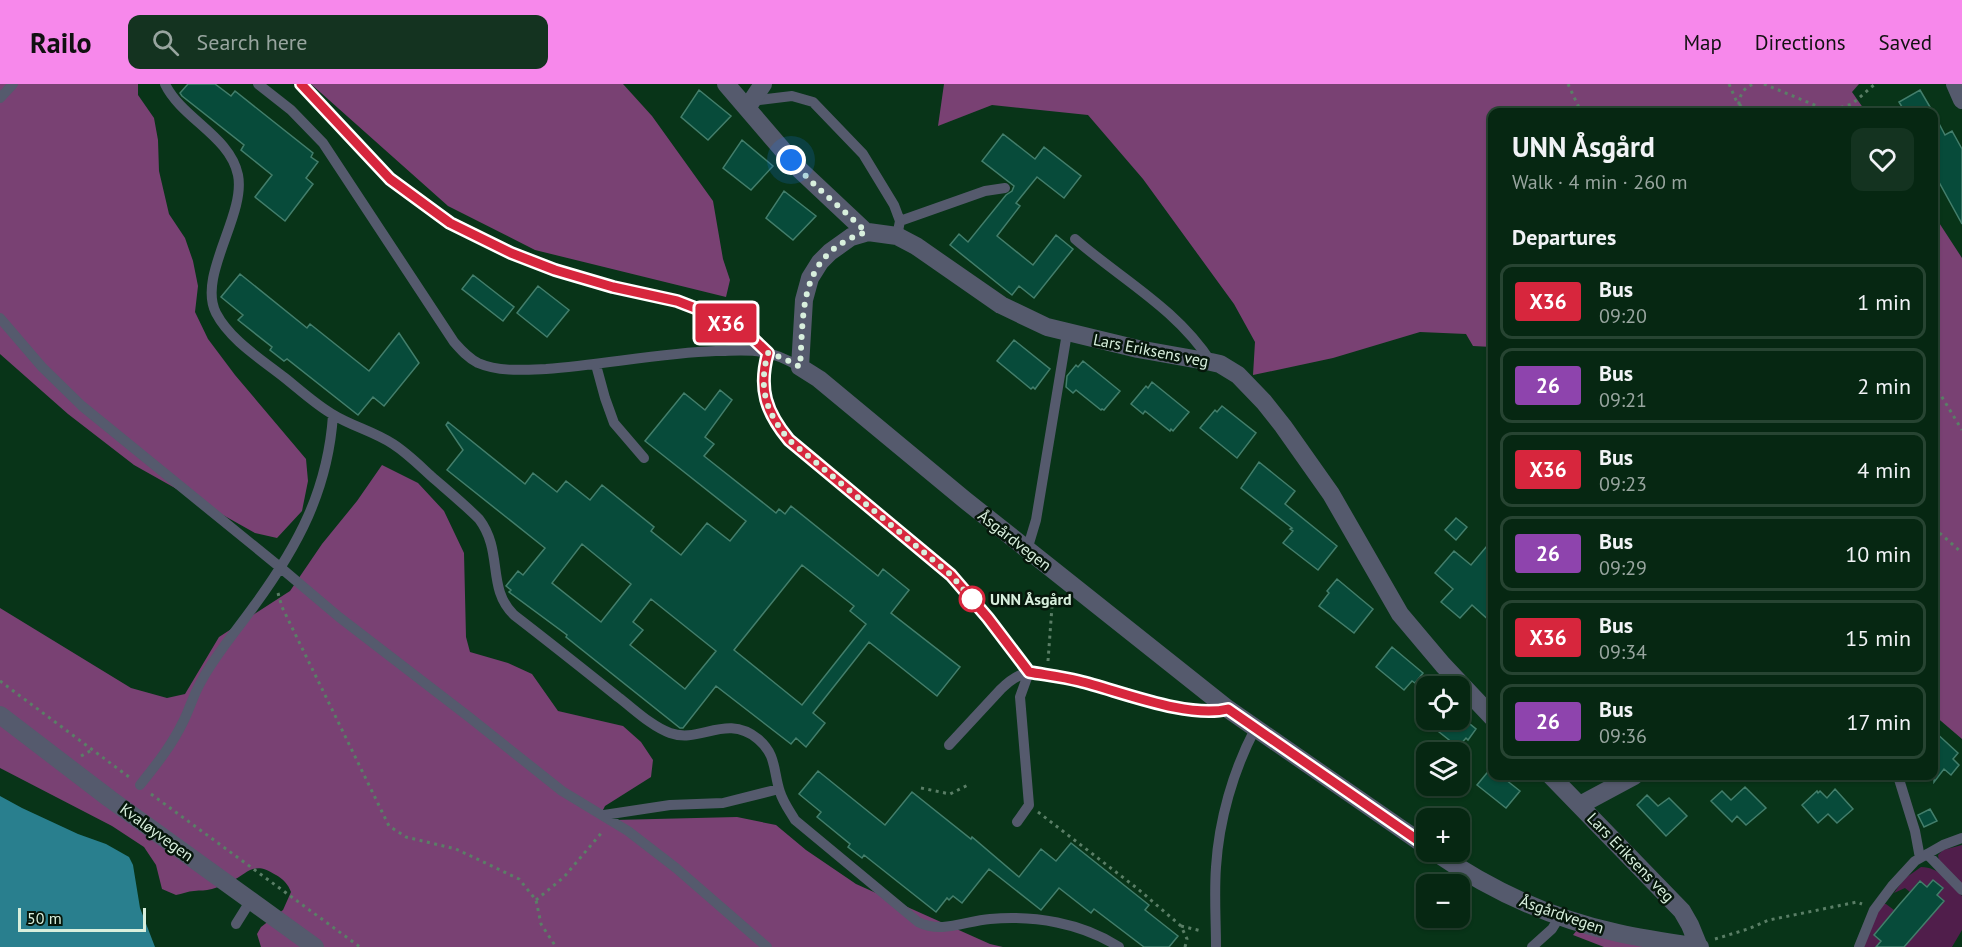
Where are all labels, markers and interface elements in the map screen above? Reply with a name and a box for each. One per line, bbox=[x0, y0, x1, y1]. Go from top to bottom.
search box bbox=[128, 15, 548, 69]
text: Railo bbox=[30, 24, 92, 61]
icon: search bbox=[149, 26, 182, 59]
text: Search here bbox=[197, 28, 308, 56]
text: Map bbox=[1683, 29, 1722, 56]
text: Directions bbox=[1755, 29, 1846, 56]
text: Saved bbox=[1879, 29, 1932, 56]
text: UNN Åsgård bbox=[1512, 128, 1655, 165]
button: heart bbox=[1851, 128, 1914, 191]
your location bbox=[776, 145, 806, 175]
text: Walk · 4 min · 260 m bbox=[1512, 169, 1688, 195]
text: Departures bbox=[1512, 223, 1616, 251]
text: Bus bbox=[1599, 275, 1633, 303]
text: X36 bbox=[1529, 288, 1567, 315]
text: 1 min bbox=[1857, 288, 1911, 316]
text: 09:20 bbox=[1599, 303, 1647, 329]
line badge: X36 bbox=[692, 304, 760, 342]
text: X36 bbox=[707, 310, 745, 337]
street label: Lars Eriksens veg bbox=[1092, 329, 1210, 371]
text: Bus bbox=[1599, 359, 1633, 387]
text: 26 bbox=[1536, 372, 1560, 399]
text: 2 min bbox=[1857, 372, 1911, 400]
text: 09:21 bbox=[1599, 387, 1647, 413]
text: Bus bbox=[1599, 443, 1633, 471]
text: X36 bbox=[1529, 456, 1567, 483]
text: 4 min bbox=[1857, 456, 1911, 484]
text: 09:23 bbox=[1599, 471, 1647, 497]
street label: Åsgårdvegen bbox=[974, 505, 1056, 575]
text: Bus bbox=[1599, 527, 1633, 555]
text: 26 bbox=[1536, 540, 1560, 567]
text: 10 min bbox=[1845, 540, 1911, 568]
text: 09:29 bbox=[1599, 555, 1647, 581]
marker: UNN Åsgård bbox=[959, 586, 985, 612]
place label: UNN Åsgård bbox=[990, 589, 1072, 609]
text: Bus bbox=[1599, 611, 1633, 639]
text: X36 bbox=[1529, 624, 1567, 651]
text: 15 min bbox=[1845, 624, 1911, 652]
text: 09:34 bbox=[1599, 639, 1647, 665]
map controls bbox=[1416, 676, 1470, 928]
button: locate bbox=[1416, 676, 1470, 730]
text: Bus bbox=[1599, 695, 1633, 723]
text: 26 bbox=[1536, 708, 1560, 735]
text: 17 min bbox=[1847, 708, 1911, 736]
text: 09:36 bbox=[1599, 723, 1647, 749]
button: layers bbox=[1416, 742, 1470, 796]
street label: Kvaløyvegen bbox=[116, 799, 198, 865]
button: + bbox=[1416, 808, 1470, 862]
street label: Lars Eriksens veg bbox=[1583, 808, 1679, 906]
button: − bbox=[1416, 874, 1470, 928]
street label: Åsgårdvegen bbox=[1517, 890, 1607, 938]
scale bar bbox=[18, 905, 146, 932]
text: 50 m bbox=[27, 908, 62, 928]

